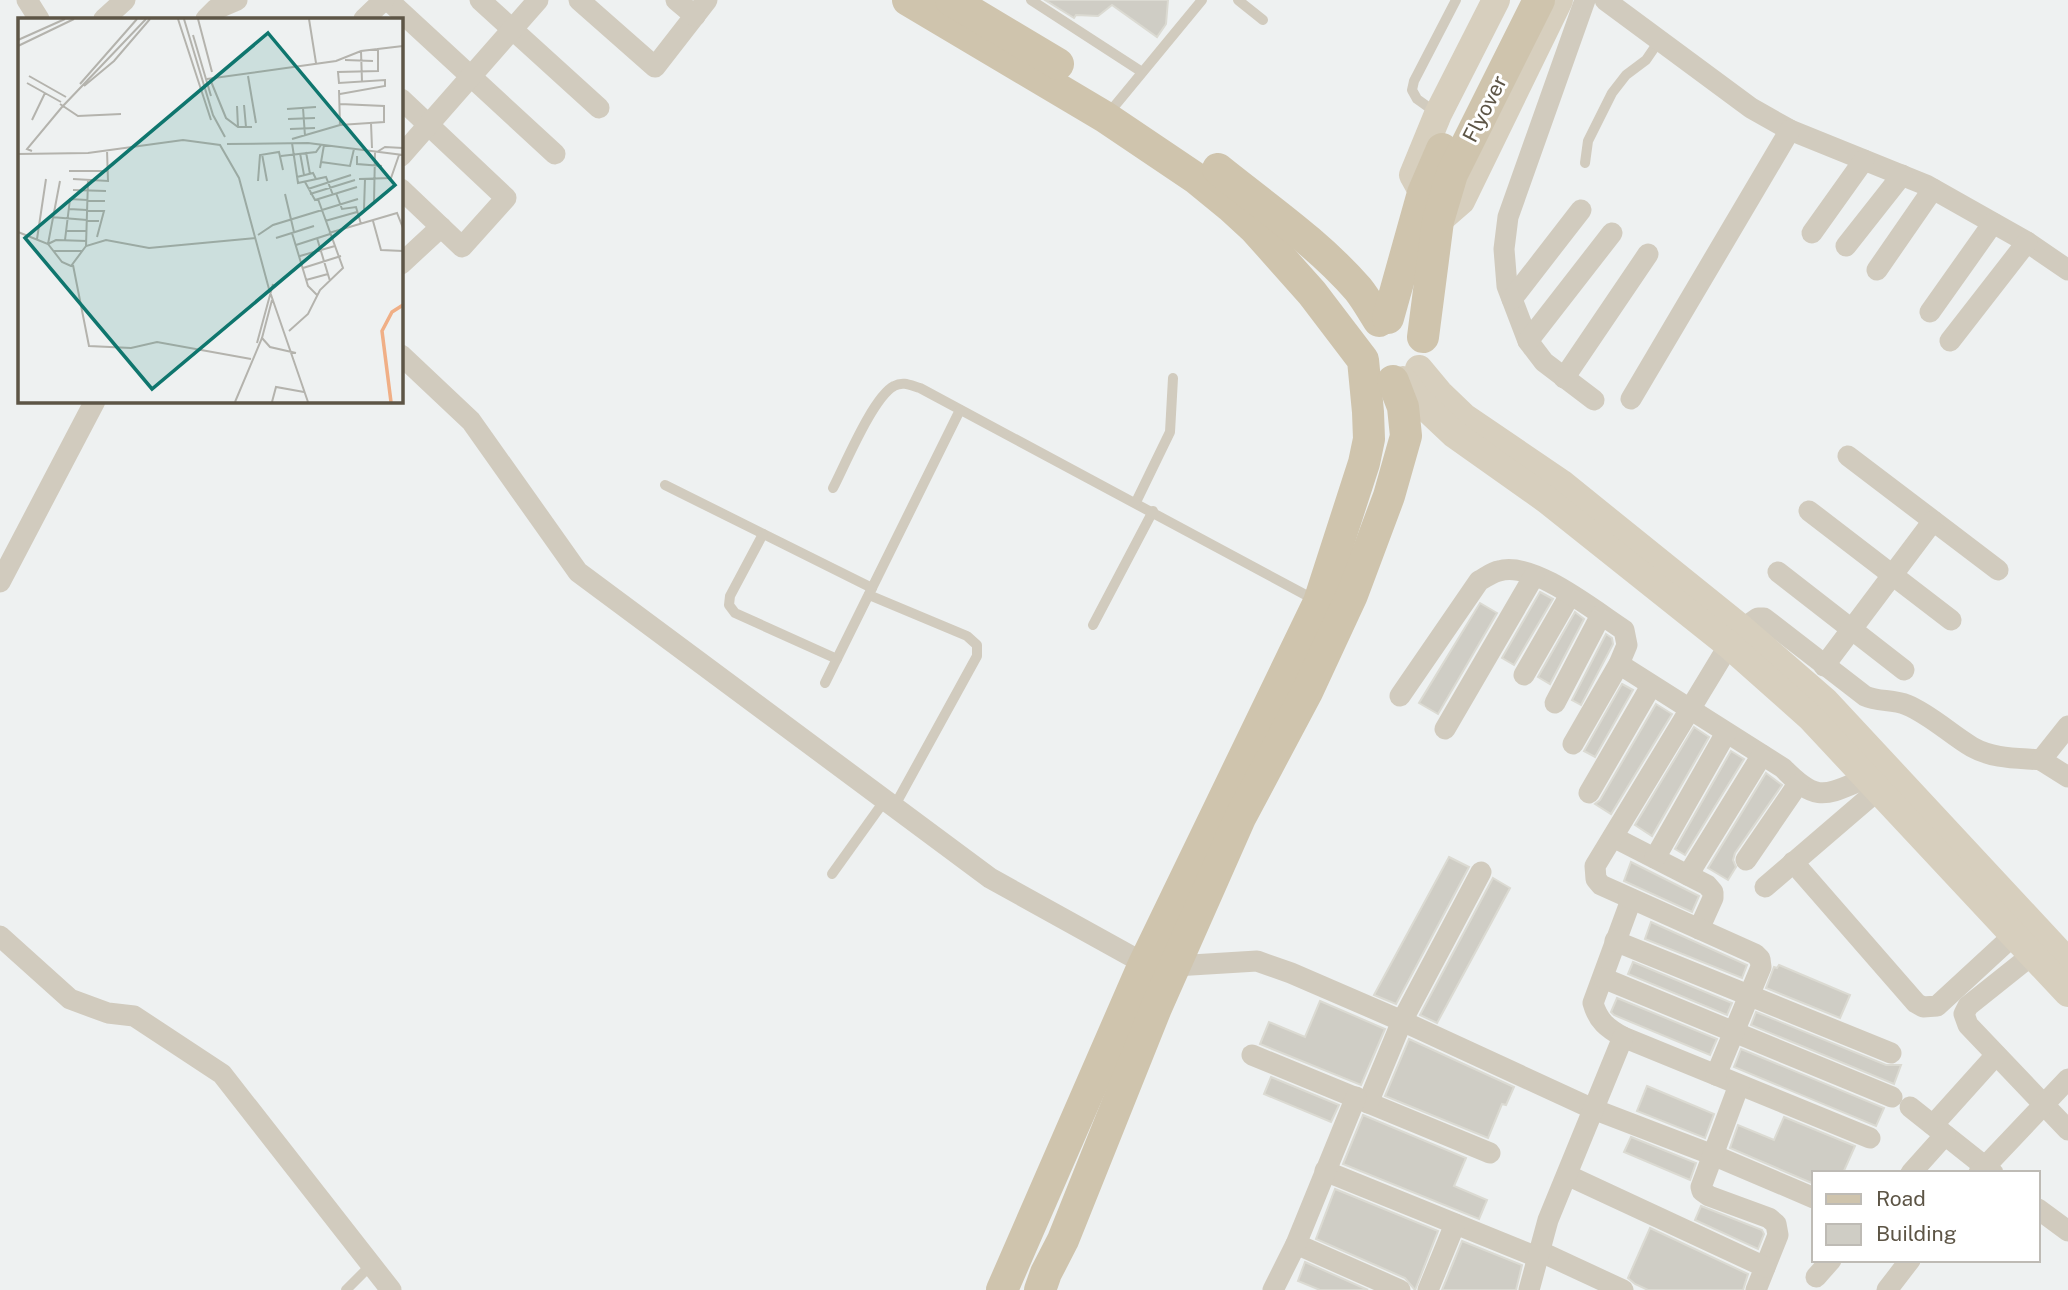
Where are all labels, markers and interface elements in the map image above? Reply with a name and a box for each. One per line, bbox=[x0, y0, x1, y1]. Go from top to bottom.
inset map bbox=[18, 18, 402, 402]
street label: Flyover bbox=[1457, 71, 1512, 146]
legend bbox=[1812, 1171, 2040, 1262]
text: Road bbox=[1876, 1186, 1926, 1211]
text: Building bbox=[1876, 1221, 1957, 1246]

